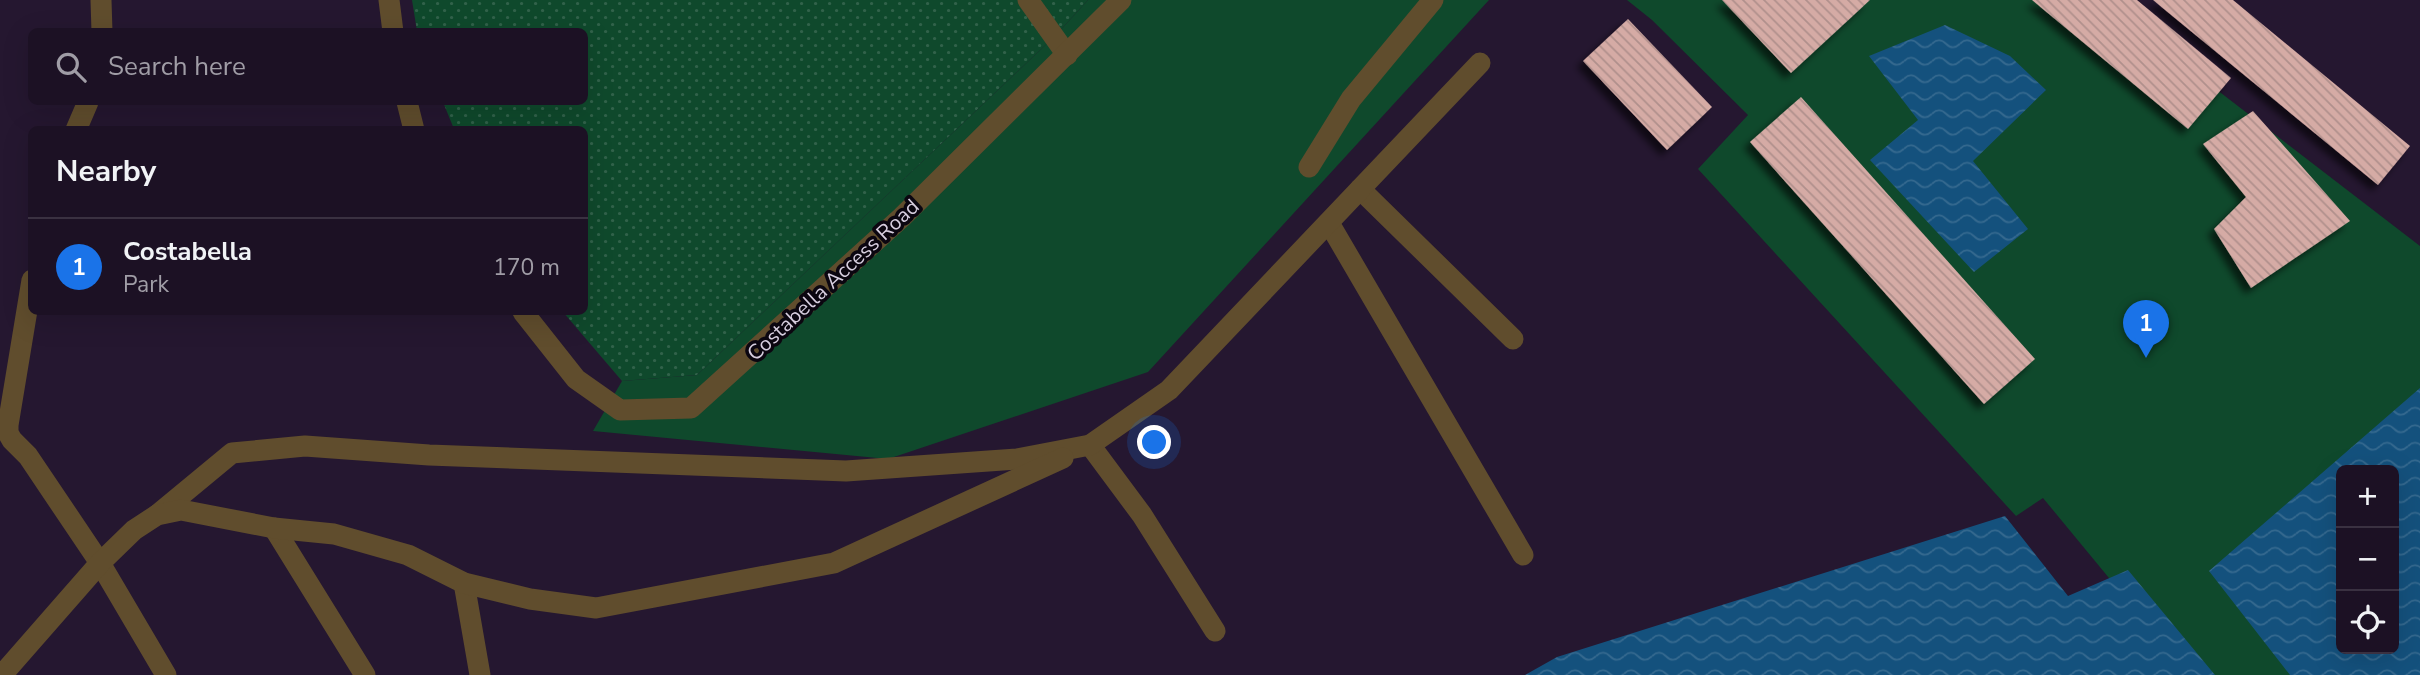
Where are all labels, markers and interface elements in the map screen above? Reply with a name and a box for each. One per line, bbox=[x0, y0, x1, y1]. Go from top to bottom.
search box bbox=[28, 28, 588, 105]
icon: search bbox=[52, 48, 90, 86]
text: Search here bbox=[108, 49, 246, 84]
text: Nearby bbox=[56, 151, 156, 192]
street label: Costabella Access Road bbox=[741, 193, 925, 367]
text: Costabella bbox=[123, 234, 252, 269]
text: 1 bbox=[72, 252, 86, 283]
text: 170 m bbox=[493, 252, 560, 283]
text: Park bbox=[123, 269, 169, 300]
pin: 1 bbox=[2123, 300, 2169, 358]
your location bbox=[1137, 425, 1171, 459]
map controls bbox=[2336, 465, 2399, 654]
button: + bbox=[2336, 465, 2399, 528]
button: − bbox=[2336, 528, 2399, 591]
button: locate bbox=[2336, 591, 2399, 654]

